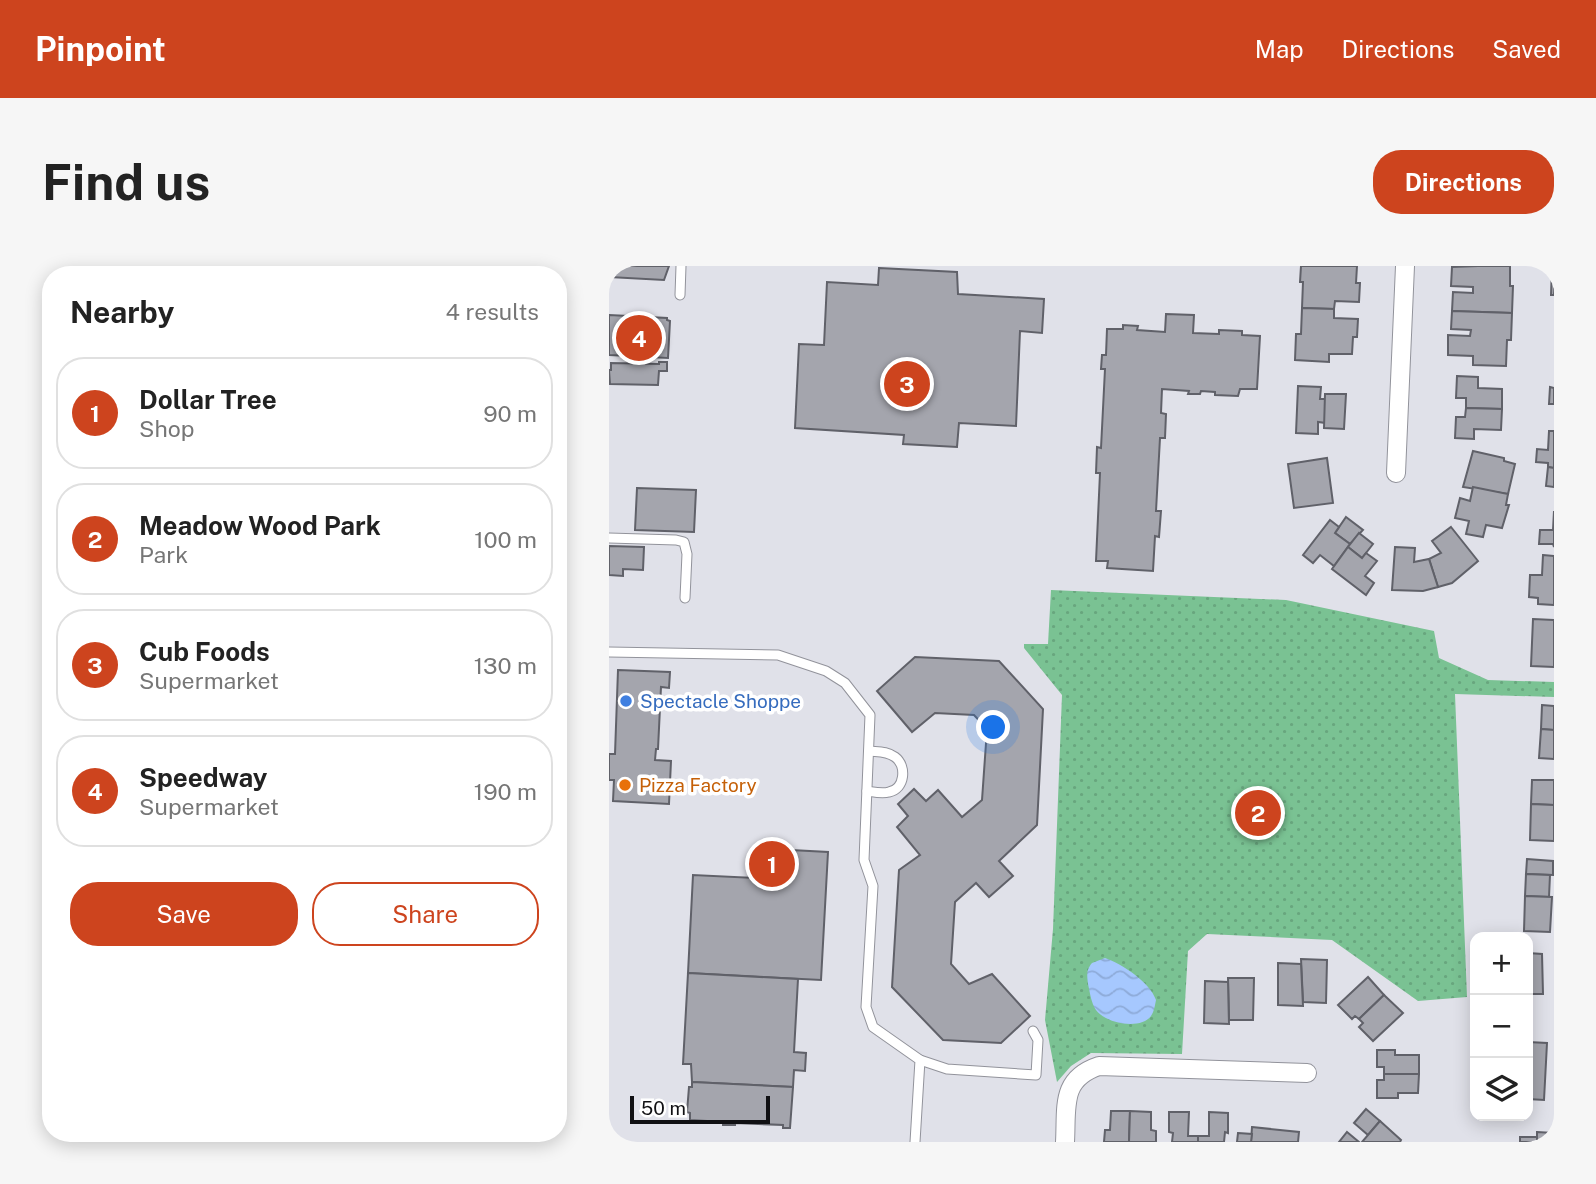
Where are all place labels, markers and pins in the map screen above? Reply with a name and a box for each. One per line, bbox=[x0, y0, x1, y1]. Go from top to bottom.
pin: 4 bbox=[616, 312, 662, 364]
pin: 3 bbox=[884, 358, 930, 410]
place label: Spectacle Shoppe bbox=[640, 690, 801, 712]
marker: Spectacle Shoppe bbox=[618, 693, 634, 709]
place label: Pizza Factory bbox=[639, 774, 757, 796]
marker: Pizza Factory bbox=[617, 777, 633, 793]
pin: 2 bbox=[1235, 787, 1281, 839]
pin: 1 bbox=[749, 838, 795, 890]

